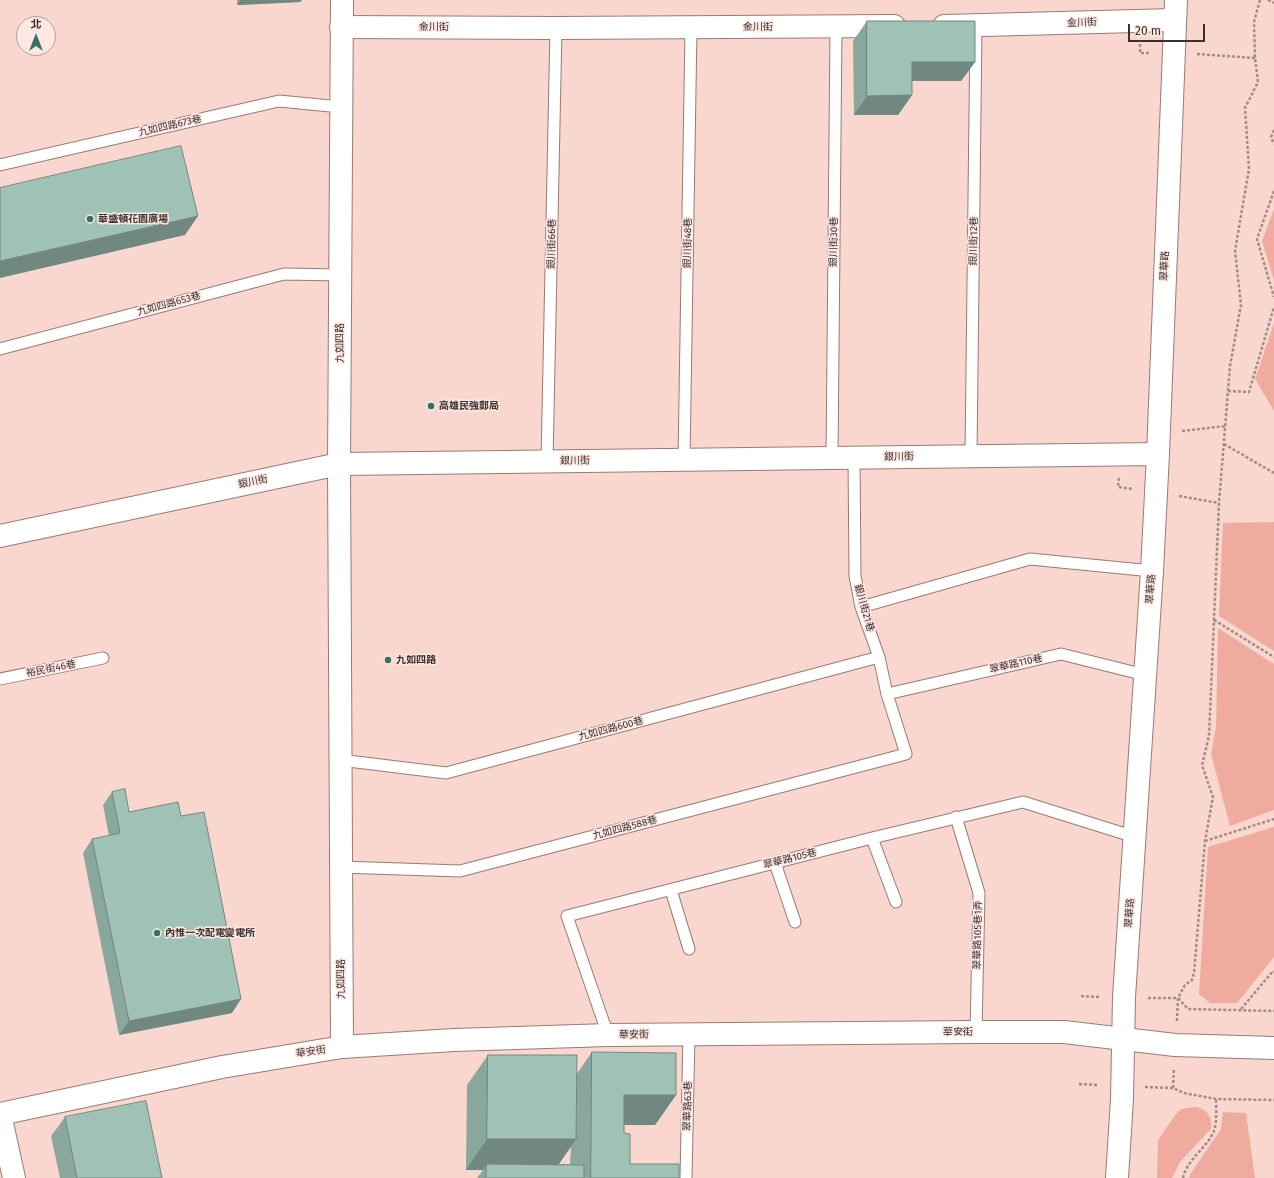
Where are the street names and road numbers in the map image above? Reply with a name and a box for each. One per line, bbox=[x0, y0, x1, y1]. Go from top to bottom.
street label: 金川街 bbox=[1067, 16, 1097, 30]
street label: 金川街 bbox=[419, 21, 449, 33]
street label: 金川街 bbox=[743, 21, 773, 33]
street label: 九如四路673巷 bbox=[137, 113, 203, 139]
street label: 銀川街12巷 bbox=[968, 216, 980, 266]
street label: 銀川街48巷 bbox=[682, 217, 694, 269]
street label: 銀川街30巷 bbox=[828, 217, 840, 267]
street label: 銀川街66巷 bbox=[546, 219, 558, 269]
street label: 翠華路 bbox=[1158, 251, 1172, 281]
street label: 九如四路653巷 bbox=[136, 290, 202, 318]
street label: 九如四路 bbox=[334, 323, 346, 363]
street label: 銀川街 bbox=[884, 451, 914, 463]
street label: 銀川街 bbox=[560, 455, 590, 467]
street label: 銀川街 bbox=[237, 473, 269, 491]
street label: 翠華路 bbox=[1144, 574, 1158, 604]
street label: 銀川街21巷 bbox=[851, 583, 877, 633]
street label: 翠華路110巷 bbox=[988, 652, 1044, 676]
street label: 裕民街46巷 bbox=[25, 658, 77, 680]
street label: 九如四路600巷 bbox=[577, 715, 645, 743]
street label: 九如四路588巷 bbox=[592, 814, 658, 842]
street label: 翠華路105巷 bbox=[762, 847, 818, 871]
street label: 翠華路 bbox=[1123, 898, 1137, 928]
street label: 翠華路105巷1弄 bbox=[971, 900, 985, 970]
street label: 九如四路 bbox=[335, 959, 347, 999]
street label: 華安街 bbox=[943, 1026, 973, 1038]
street label: 華安街 bbox=[619, 1029, 649, 1041]
street label: 華安街 bbox=[295, 1044, 327, 1060]
street label: 翠華路63巷 bbox=[682, 1081, 694, 1131]

